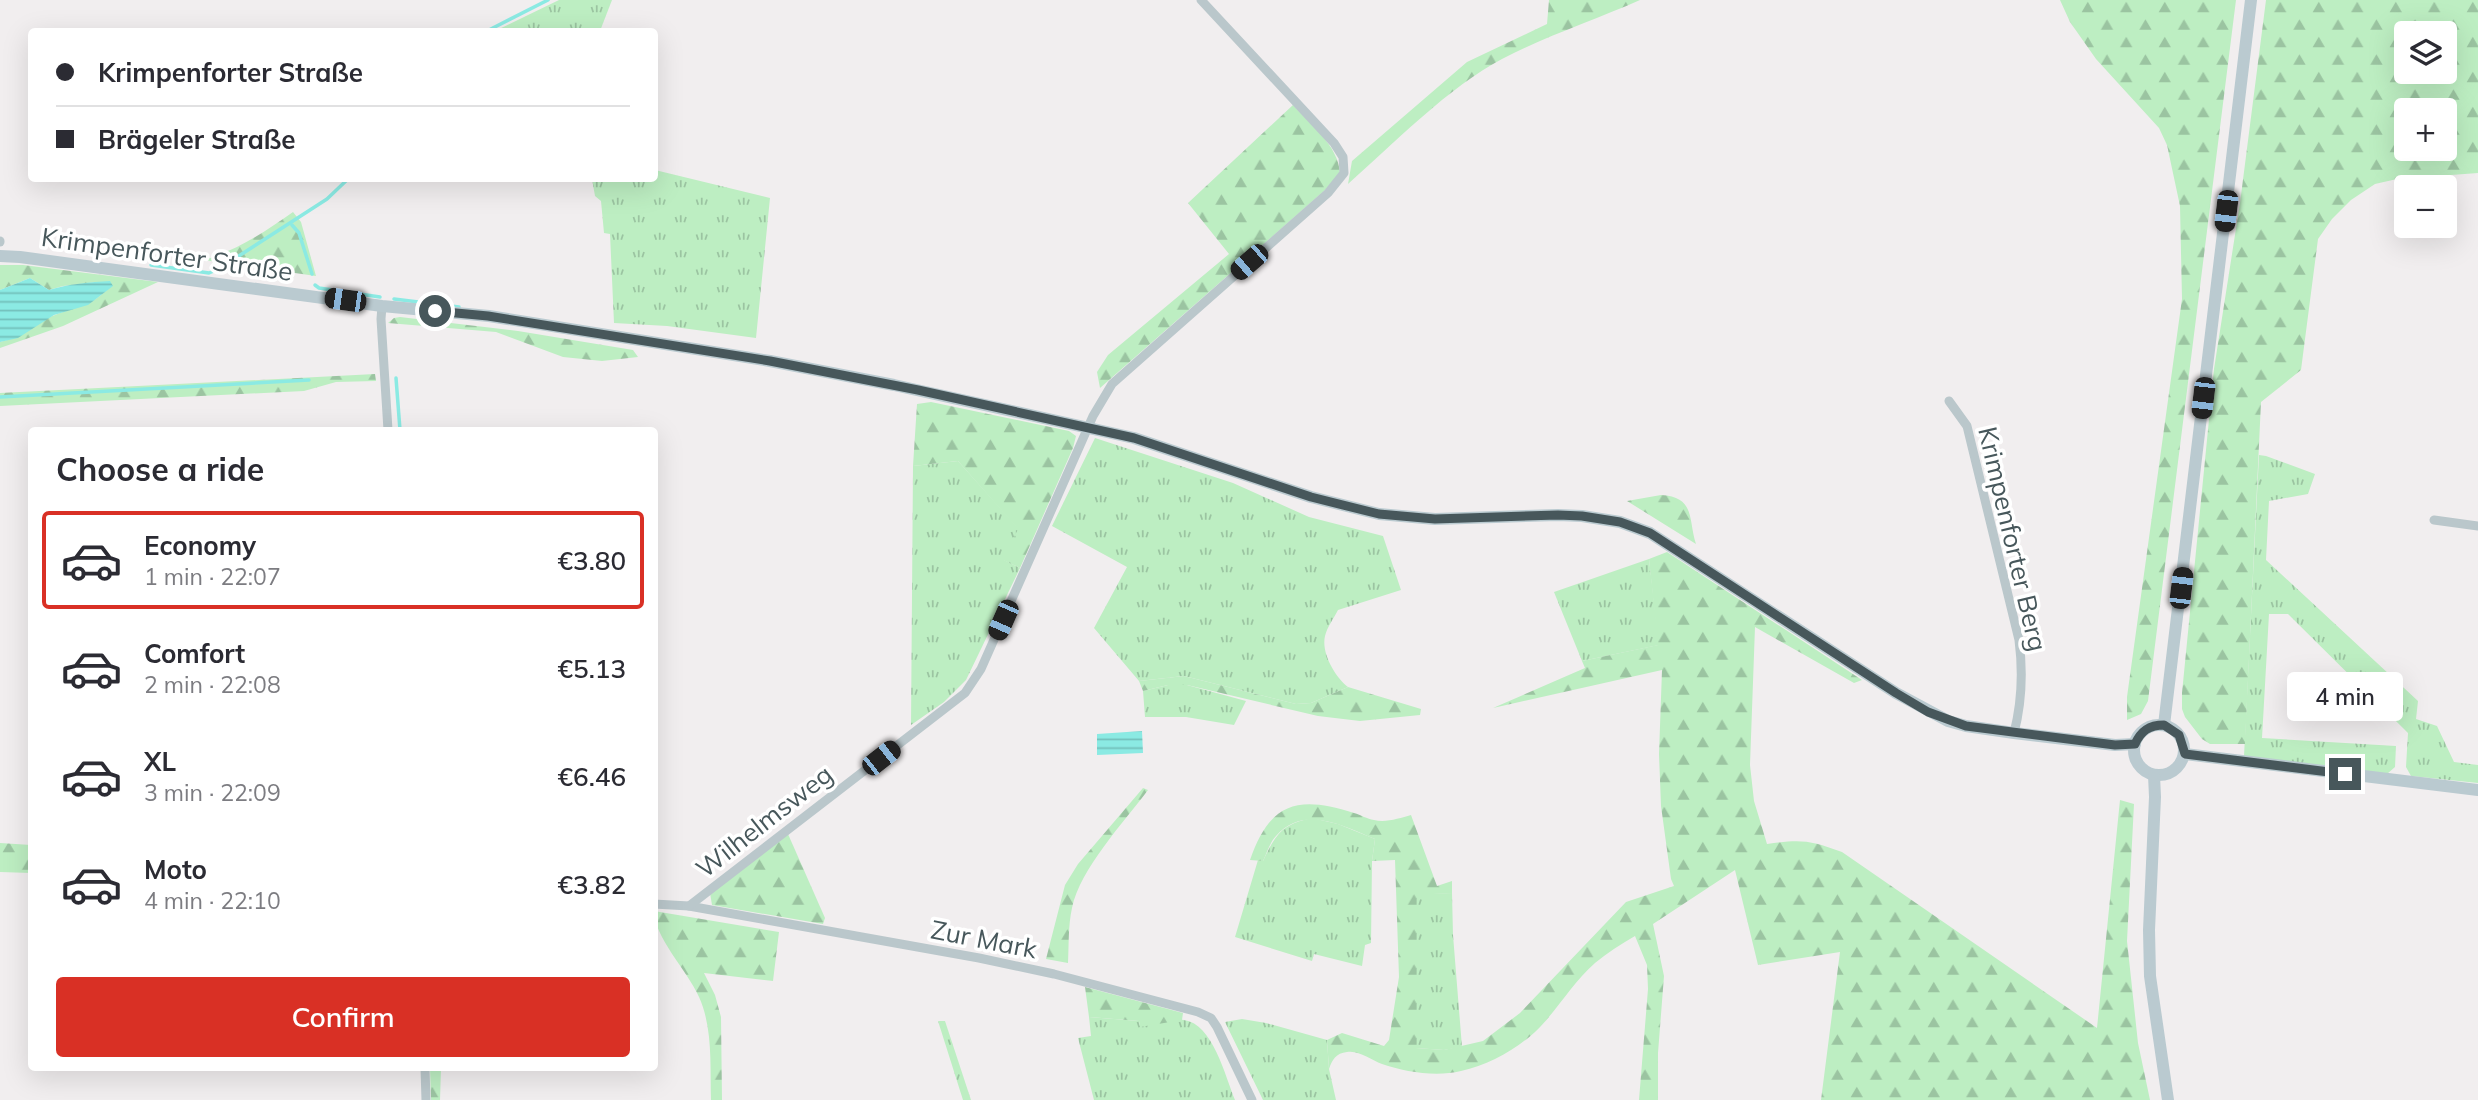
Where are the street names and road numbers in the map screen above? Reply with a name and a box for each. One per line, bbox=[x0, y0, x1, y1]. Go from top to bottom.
street label: Krimpenforter Straße bbox=[39, 220, 295, 288]
street label: Krimpenforter Berg bbox=[1971, 424, 2055, 654]
street label: Wilhelmsweg bbox=[689, 757, 839, 885]
street label: Zur Mark bbox=[928, 913, 1040, 966]

